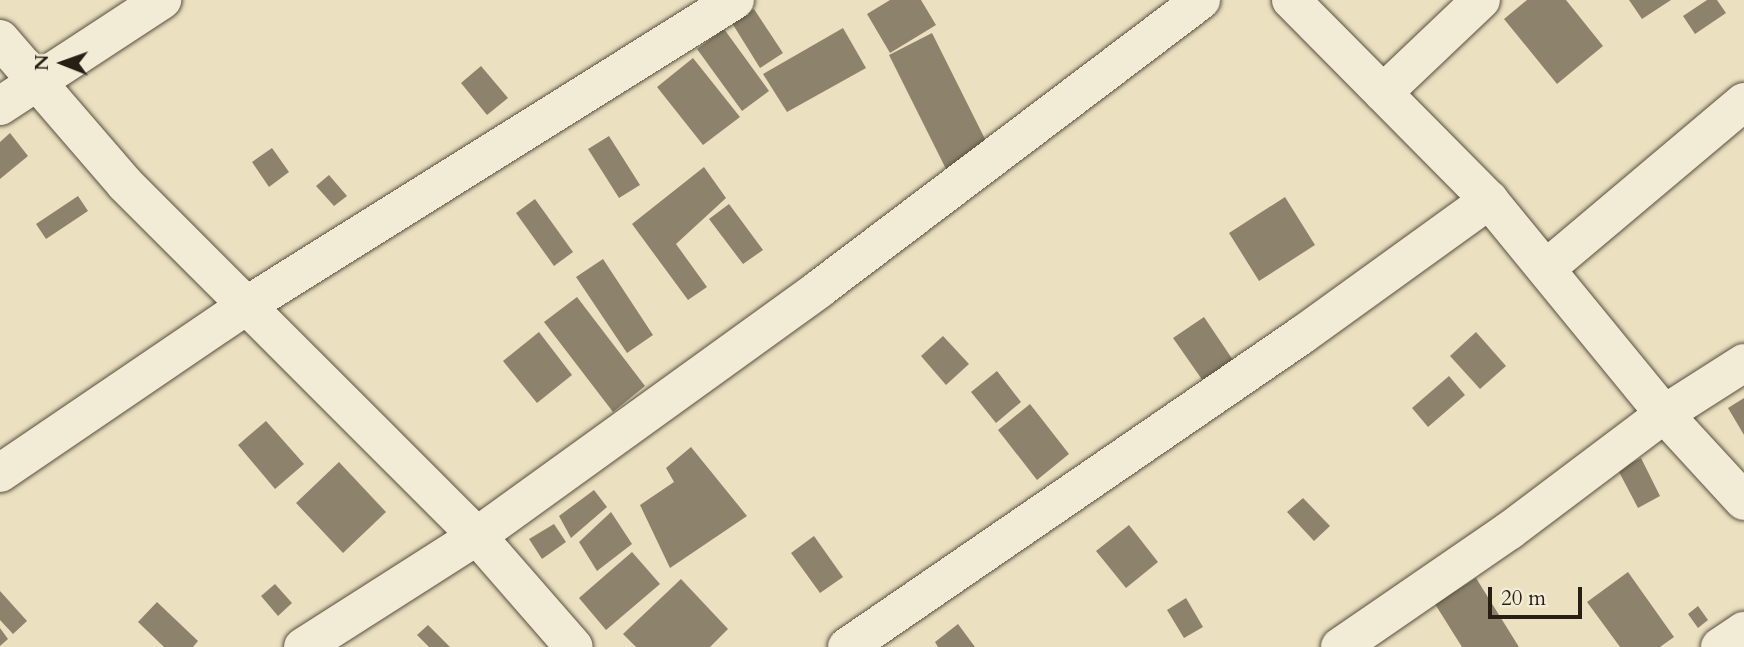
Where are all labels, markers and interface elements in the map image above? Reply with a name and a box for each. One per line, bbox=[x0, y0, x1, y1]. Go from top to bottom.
north arrow bbox=[28, 28, 98, 98]
text: N bbox=[29, 54, 55, 71]
scale bar bbox=[1492, 574, 1586, 618]
text: 20 m bbox=[1501, 584, 1546, 613]

